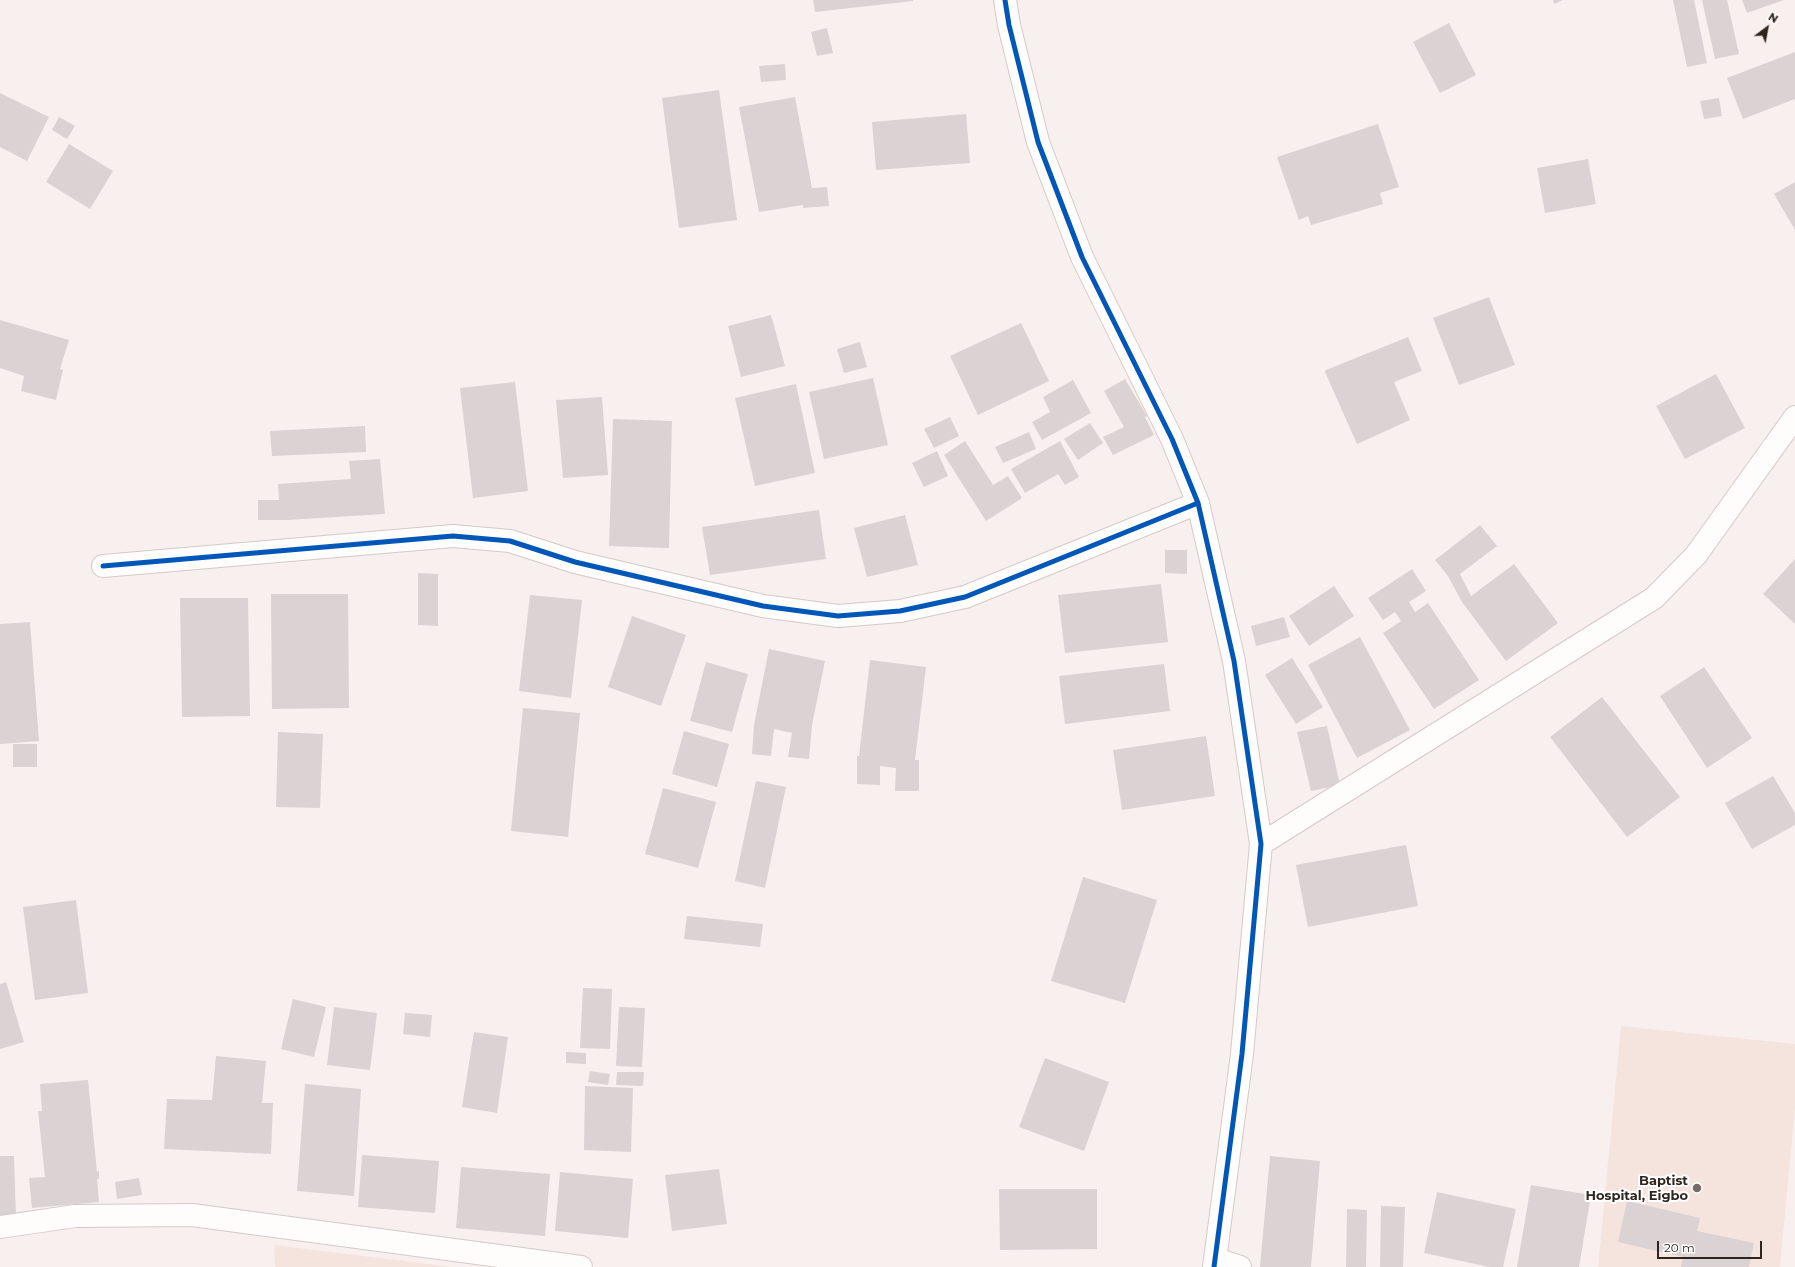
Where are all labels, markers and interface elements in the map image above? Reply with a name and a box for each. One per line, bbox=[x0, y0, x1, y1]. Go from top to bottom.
north arrow bbox=[1747, 8, 1787, 48]
text: N bbox=[1766, 10, 1781, 26]
place label: Baptist Hospital, Eigbo bbox=[1586, 1173, 1688, 1204]
marker: Baptist Hospital, Eigbo bbox=[1691, 1182, 1703, 1194]
scale bar bbox=[1659, 1233, 1764, 1259]
text: 20 m bbox=[1664, 1240, 1695, 1255]

